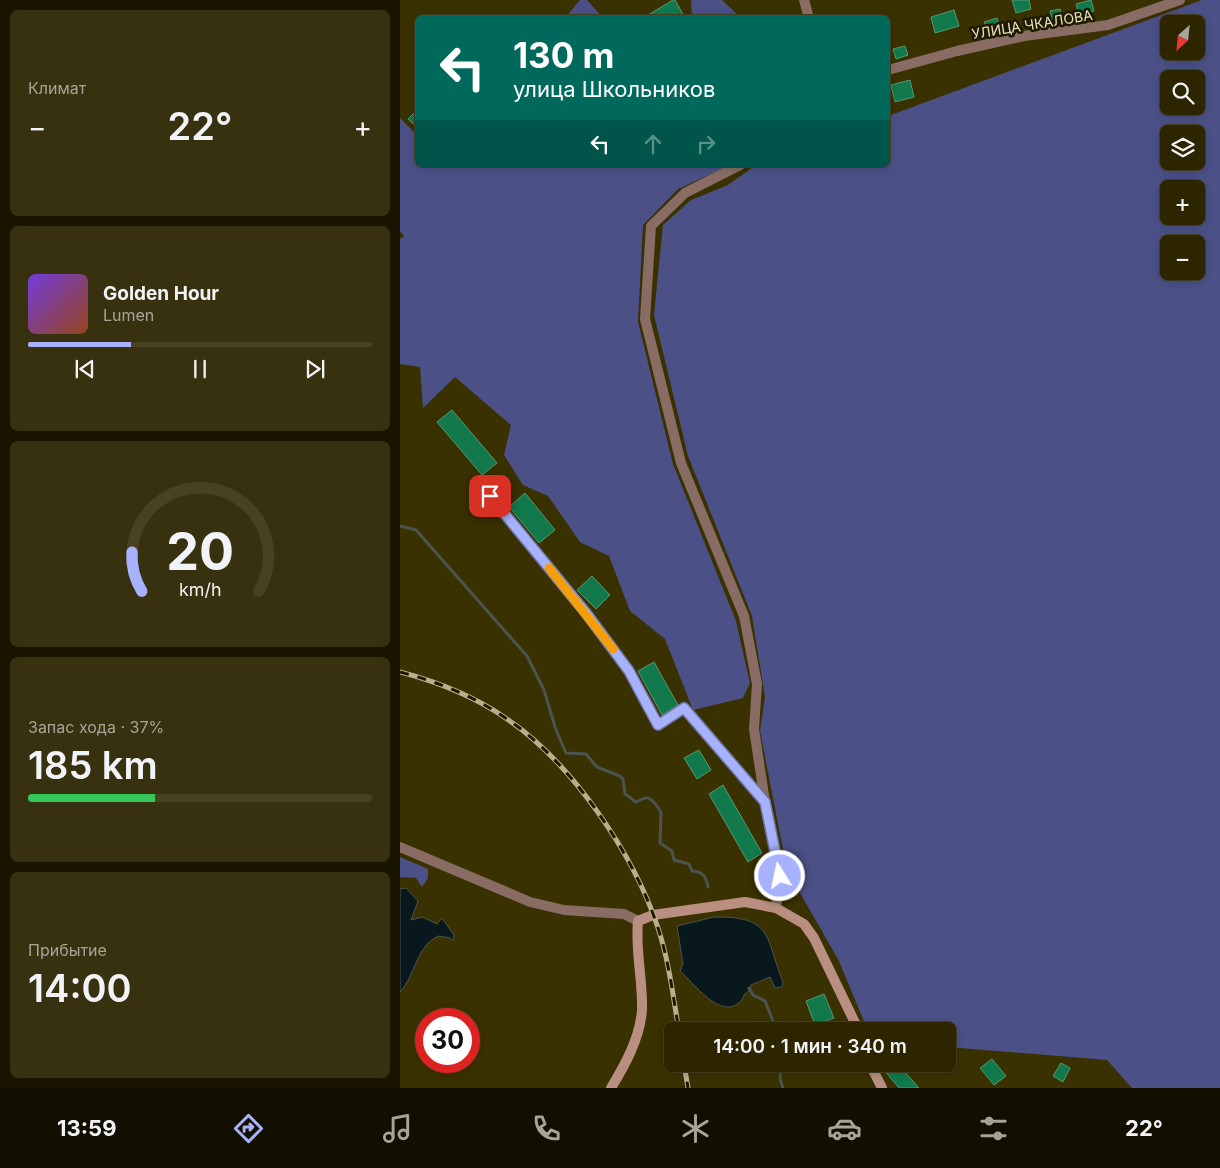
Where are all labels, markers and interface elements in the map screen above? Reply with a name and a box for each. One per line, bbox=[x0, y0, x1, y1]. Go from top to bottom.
street label: УЛИЦА ЧКАЛОВА bbox=[970, 6, 1094, 42]
north arrow bbox=[1160, 15, 1205, 60]
map controls bbox=[1160, 15, 1205, 280]
text: 130 m bbox=[513, 34, 615, 76]
icon: left bbox=[430, 35, 495, 100]
button: search bbox=[1160, 70, 1205, 115]
text: улица Школьников bbox=[513, 76, 715, 102]
text: Климат bbox=[28, 78, 86, 98]
text: 22° bbox=[168, 103, 232, 149]
text: − bbox=[28, 110, 47, 144]
text: + bbox=[353, 110, 372, 144]
button: layers bbox=[1160, 125, 1205, 170]
icon: left bbox=[586, 130, 614, 158]
icon: ahead bbox=[639, 130, 667, 158]
icon: right bbox=[692, 130, 720, 158]
button: + bbox=[1160, 180, 1205, 225]
button: − bbox=[1160, 235, 1205, 280]
text: Golden Hour bbox=[103, 282, 219, 305]
text: Lumen bbox=[103, 305, 154, 325]
icon: previous bbox=[71, 355, 99, 383]
icon: pause bbox=[186, 355, 214, 383]
icon: next bbox=[301, 355, 329, 383]
pin bbox=[469, 475, 511, 517]
icon: arrive bbox=[476, 482, 504, 510]
text: 20 bbox=[166, 520, 234, 583]
text: km/h bbox=[179, 579, 221, 600]
text: Запас хода · 37% bbox=[28, 717, 164, 737]
text: 185 km bbox=[28, 742, 158, 788]
position arrow bbox=[753, 849, 805, 901]
text: Прибытие bbox=[28, 940, 107, 960]
text: 14:00 bbox=[28, 965, 132, 1011]
speed limit sign: 30 bbox=[415, 1008, 480, 1073]
text: 14:00 · 1 мин · 340 m bbox=[713, 1035, 907, 1058]
icon: directions bbox=[231, 1111, 266, 1146]
icon: music bbox=[380, 1111, 415, 1146]
icon: phone bbox=[529, 1111, 564, 1146]
icon: climate bbox=[678, 1111, 713, 1146]
icon: car bbox=[827, 1111, 862, 1146]
icon: filters bbox=[976, 1111, 1011, 1146]
text: 13:59 bbox=[57, 1115, 116, 1141]
text: 22° bbox=[1125, 1115, 1163, 1141]

